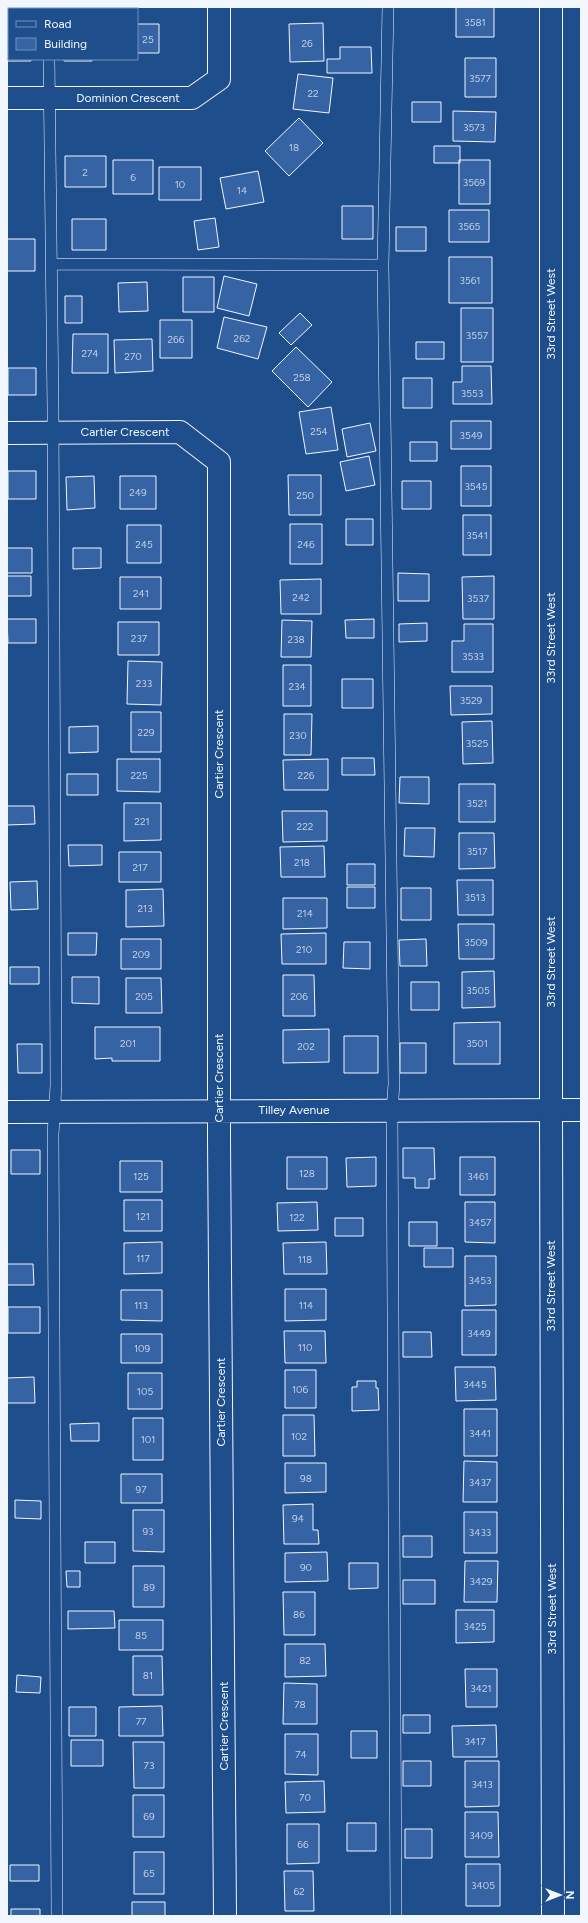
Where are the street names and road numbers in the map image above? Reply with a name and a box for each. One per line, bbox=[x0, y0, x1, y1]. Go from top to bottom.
street label: Dominion Crescent bbox=[76, 91, 180, 105]
street label: 33rd Street West bbox=[544, 268, 558, 360]
street label: Cartier Crescent bbox=[81, 425, 170, 439]
street label: 33rd Street West bbox=[544, 592, 558, 684]
street label: Cartier Crescent bbox=[212, 709, 226, 798]
street label: 33rd Street West bbox=[544, 916, 558, 1008]
street label: Cartier Crescent bbox=[212, 1033, 226, 1122]
street label: Tilley Avenue bbox=[259, 1103, 330, 1117]
street label: 33rd Street West bbox=[544, 1240, 558, 1332]
street label: Cartier Crescent bbox=[214, 1357, 228, 1446]
street label: 33rd Street West bbox=[545, 1563, 559, 1655]
street label: Cartier Crescent bbox=[217, 1681, 231, 1770]

